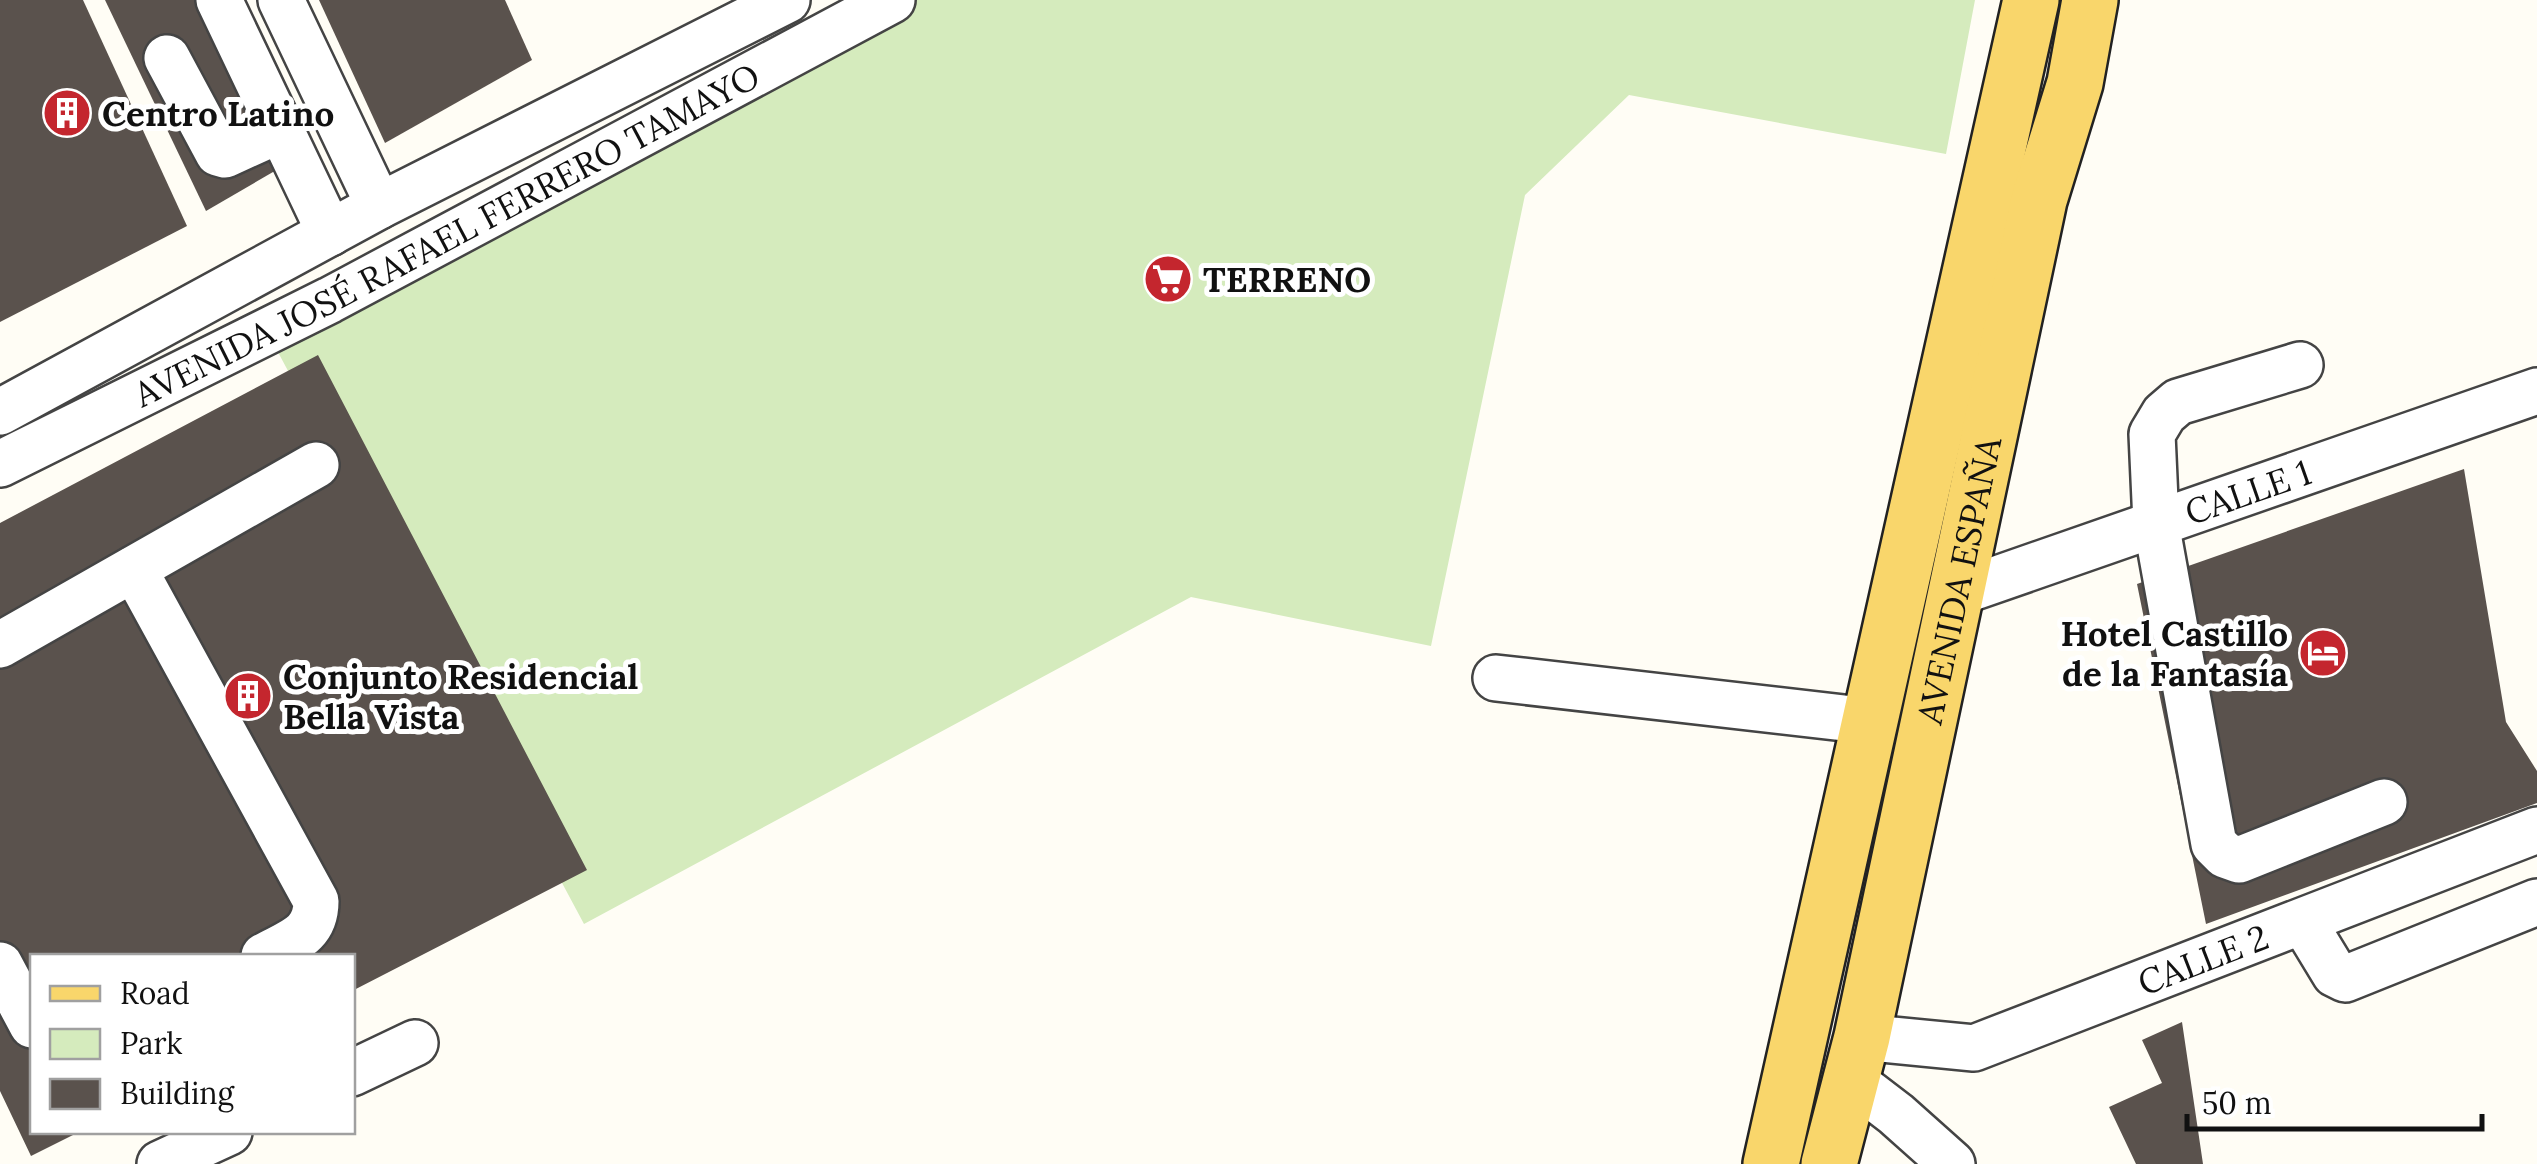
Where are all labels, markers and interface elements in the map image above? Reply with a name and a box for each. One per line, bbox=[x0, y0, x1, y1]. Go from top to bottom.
street label: AVENIDA JOSÉ RAFAEL FERRERO TAMAYO bbox=[125, 53, 767, 417]
building icon: Centro Latino bbox=[41, 87, 93, 139]
place label: Centro Latino bbox=[102, 91, 334, 136]
supermarket icon: TERRENO bbox=[1142, 253, 1194, 305]
place label: TERRENO bbox=[1203, 257, 1371, 302]
street label: AVENIDA ESPAÑA bbox=[1906, 432, 2011, 729]
street label: CALLE 1 bbox=[2179, 449, 2317, 534]
place label: Hotel Castillo de la Fantasía bbox=[2060, 611, 2288, 696]
hotel icon: Hotel Castillo de la Fantasía bbox=[2297, 627, 2349, 679]
place label: Conjunto Residencial Bella Vista bbox=[283, 654, 639, 739]
building icon: Conjunto Residencial Bella Vista bbox=[222, 670, 274, 722]
street label: CALLE 2 bbox=[2131, 914, 2275, 1005]
legend bbox=[30, 954, 355, 1134]
text: Road bbox=[120, 974, 190, 1012]
text: Park bbox=[120, 1024, 182, 1062]
scale bar bbox=[2187, 1069, 2482, 1131]
text: Building bbox=[120, 1074, 236, 1113]
text: 50 m bbox=[2202, 1084, 2272, 1122]

